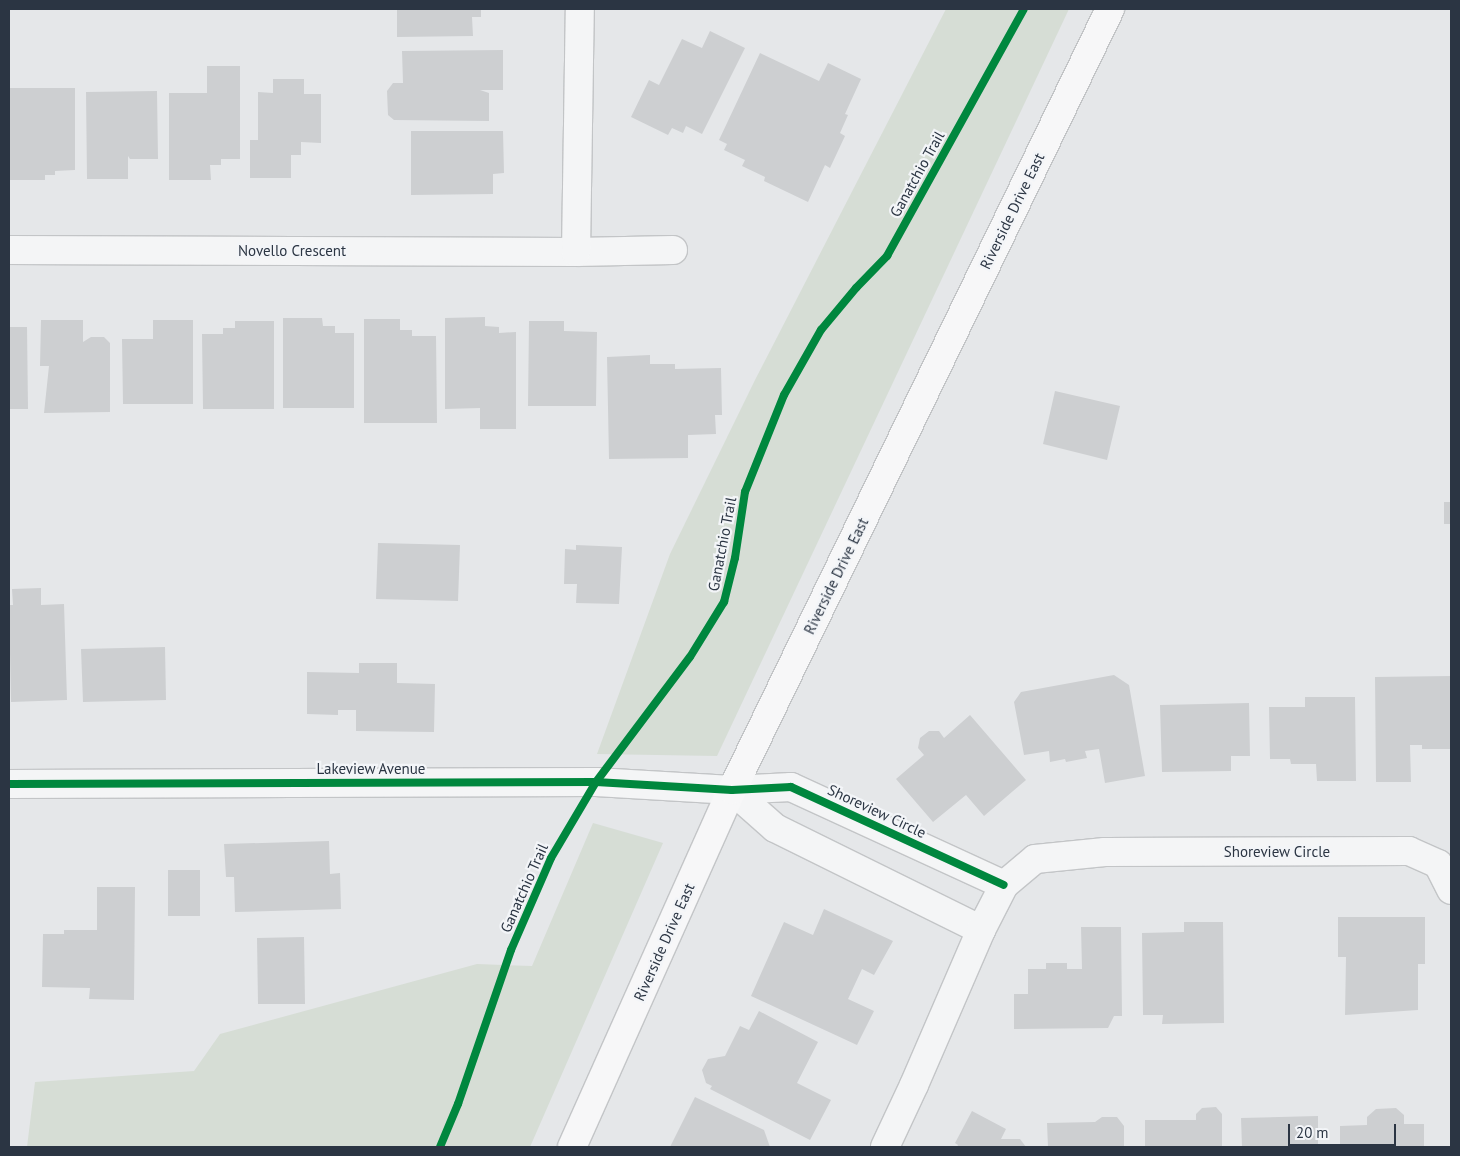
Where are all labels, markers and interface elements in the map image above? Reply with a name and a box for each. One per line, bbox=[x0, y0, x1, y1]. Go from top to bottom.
street label: Ganatchio Trail bbox=[886, 128, 948, 220]
street label: Riverside Drive East bbox=[976, 150, 1048, 272]
street label: Novello Crescent bbox=[238, 242, 346, 260]
street label: Ganatchio Trail bbox=[704, 495, 740, 593]
street label: Riverside Drive East bbox=[800, 515, 872, 637]
street label: Lakeview Avenue bbox=[316, 760, 426, 778]
street label: Shoreview Circle bbox=[825, 780, 929, 842]
street label: Ganatchio Trail bbox=[496, 841, 552, 935]
street label: Shoreview Circle bbox=[1224, 843, 1330, 861]
street label: Riverside Drive East bbox=[630, 880, 698, 1004]
scale bar bbox=[1290, 1114, 1398, 1146]
text: 20 m bbox=[1296, 1123, 1329, 1142]

